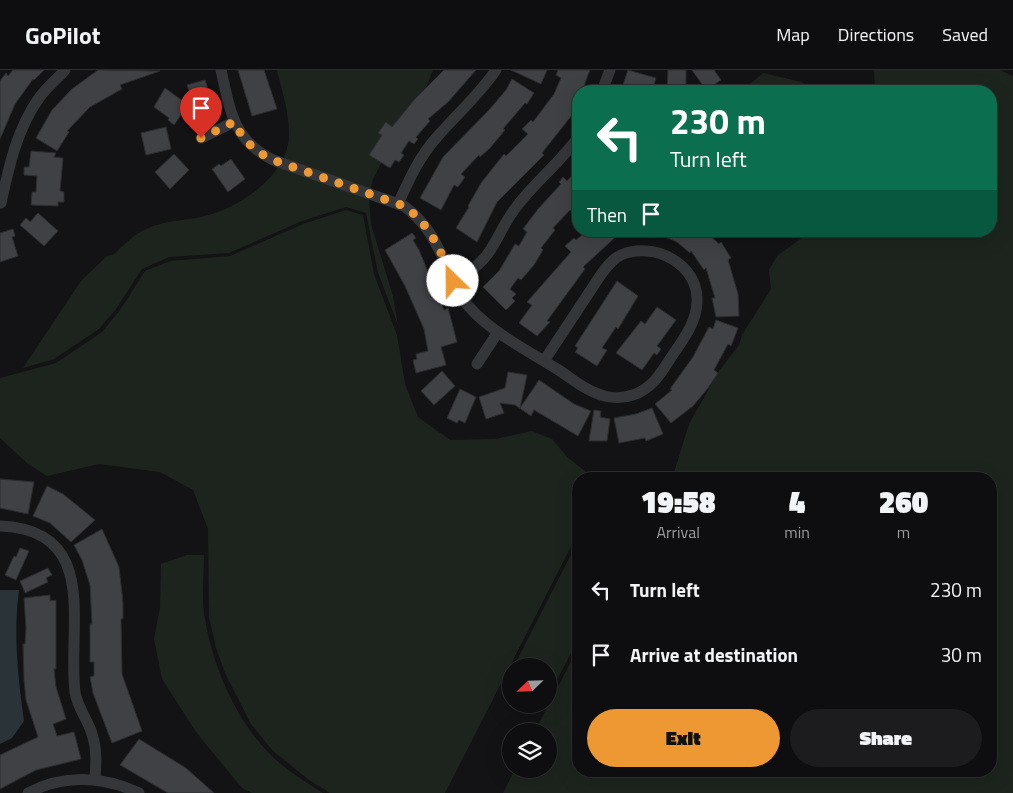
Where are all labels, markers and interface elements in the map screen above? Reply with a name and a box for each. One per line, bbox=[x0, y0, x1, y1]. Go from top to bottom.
text: GoPilot bbox=[25, 17, 101, 53]
text: Map bbox=[776, 21, 810, 48]
text: Directions bbox=[838, 21, 914, 48]
text: Saved bbox=[942, 21, 988, 48]
pin bbox=[180, 87, 222, 138]
icon: arrive bbox=[187, 94, 215, 122]
text: 230 m bbox=[670, 94, 766, 148]
icon: left bbox=[587, 105, 652, 170]
text: Turn left bbox=[670, 142, 747, 176]
text: Then bbox=[587, 200, 627, 229]
icon: arrive bbox=[637, 200, 665, 228]
position arrow bbox=[426, 254, 478, 306]
text: 19:58 bbox=[641, 479, 715, 525]
text: 4 bbox=[789, 479, 805, 525]
text: 260 bbox=[879, 479, 928, 525]
text: Arrival bbox=[656, 520, 700, 544]
text: min bbox=[784, 520, 810, 544]
text: m bbox=[897, 520, 910, 544]
text: Turn left bbox=[630, 575, 700, 604]
text: 230 m bbox=[930, 575, 982, 604]
icon: left bbox=[587, 576, 615, 604]
text: Arrive at destination bbox=[630, 640, 798, 669]
text: 30 m bbox=[941, 640, 982, 669]
icon: arrive bbox=[587, 641, 615, 669]
north arrow bbox=[502, 658, 558, 712]
map controls bbox=[502, 658, 557, 778]
button: Exit bbox=[587, 709, 780, 767]
button: Share bbox=[790, 709, 982, 767]
button: layers bbox=[502, 723, 557, 778]

